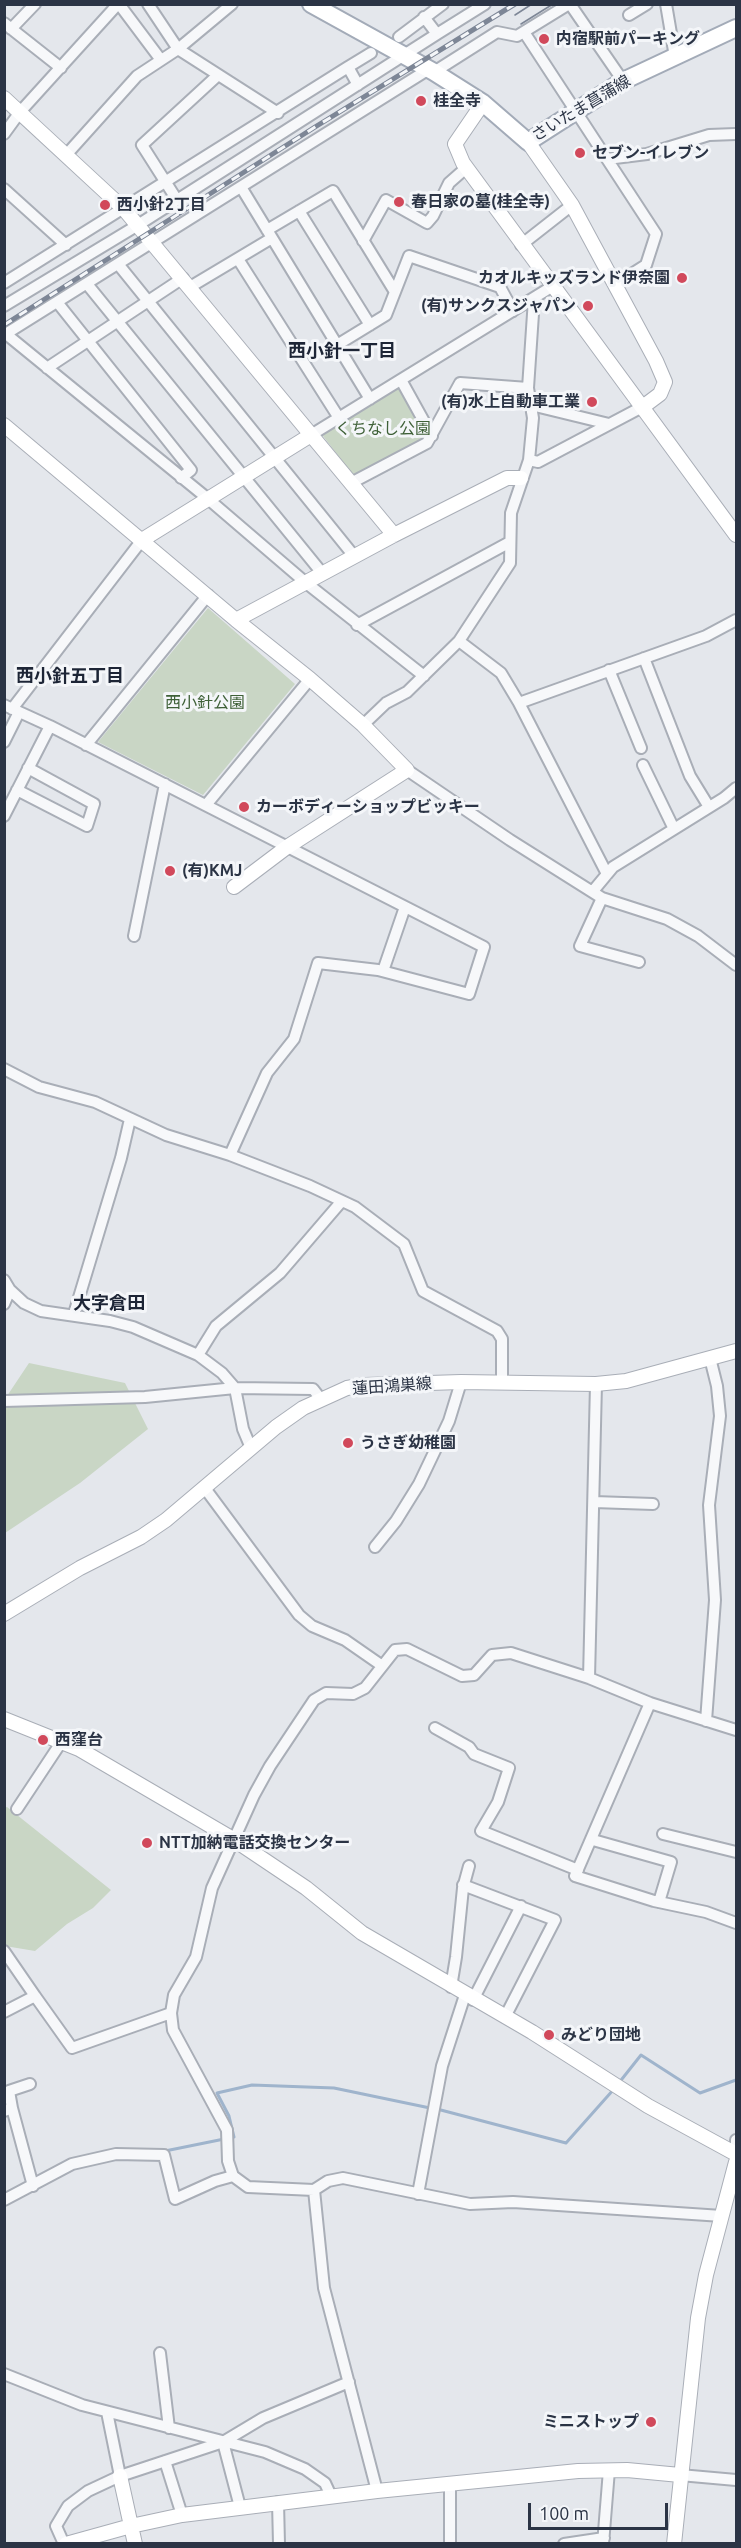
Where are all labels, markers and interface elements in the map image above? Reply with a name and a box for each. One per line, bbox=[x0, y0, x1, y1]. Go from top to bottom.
place label: 内宿駅前パーキング bbox=[556, 29, 700, 49]
marker: 内宿駅前パーキング bbox=[537, 32, 551, 46]
street label: さいたま菖蒲線 bbox=[528, 71, 634, 145]
place label: 桂全寺 bbox=[433, 91, 481, 111]
marker: 桂全寺 bbox=[414, 94, 428, 108]
place label: セブン-イレブン bbox=[592, 143, 709, 163]
marker: セブン-イレブン bbox=[573, 146, 587, 160]
place label: 春日家の墓(桂全寺) bbox=[411, 192, 550, 212]
place label: 西小針2丁目 bbox=[117, 195, 206, 215]
marker: 春日家の墓(桂全寺) bbox=[392, 195, 406, 209]
marker: 西小針2丁目 bbox=[98, 198, 112, 212]
place label: カオルキッズランド伊奈園 bbox=[478, 268, 670, 288]
marker: カオルキッズランド伊奈園 bbox=[675, 271, 689, 285]
place label: (有)サンクスジャパン bbox=[421, 296, 576, 316]
marker: (有)サンクスジャパン bbox=[581, 299, 595, 313]
district label: 西小針一丁目 bbox=[288, 340, 396, 362]
place label: (有)水上自動車工業 bbox=[441, 392, 580, 412]
marker: (有)水上自動車工業 bbox=[585, 395, 599, 409]
park label: くちなし公園 bbox=[335, 419, 431, 439]
district label: 西小針五丁目 bbox=[16, 665, 124, 687]
park label: 西小針公園 bbox=[165, 693, 245, 713]
place label: カーボディーショップビッキー bbox=[256, 797, 480, 817]
marker: カーボディーショップビッキー bbox=[237, 800, 251, 814]
place label: (有)KMJ bbox=[182, 861, 242, 881]
marker: (有)KMJ bbox=[163, 864, 177, 878]
district label: 大字倉田 bbox=[73, 1292, 145, 1314]
street label: 蓮田鴻巣線 bbox=[351, 1374, 433, 1398]
place label: うさぎ幼稚園 bbox=[360, 1433, 456, 1453]
marker: うさぎ幼稚園 bbox=[341, 1436, 355, 1450]
place label: 西窪台 bbox=[55, 1730, 103, 1750]
marker: 西窪台 bbox=[36, 1733, 50, 1747]
place label: NTT加納電話交換センター bbox=[159, 1833, 351, 1853]
marker: NTT加納電話交換センター bbox=[140, 1836, 154, 1850]
place label: みどり団地 bbox=[561, 2025, 641, 2045]
marker: みどり団地 bbox=[542, 2028, 556, 2042]
place label: ミニストップ bbox=[543, 2412, 639, 2432]
marker: ミニストップ bbox=[644, 2415, 658, 2429]
scale bar bbox=[531, 2491, 670, 2529]
text: 100 m bbox=[539, 2503, 589, 2523]

